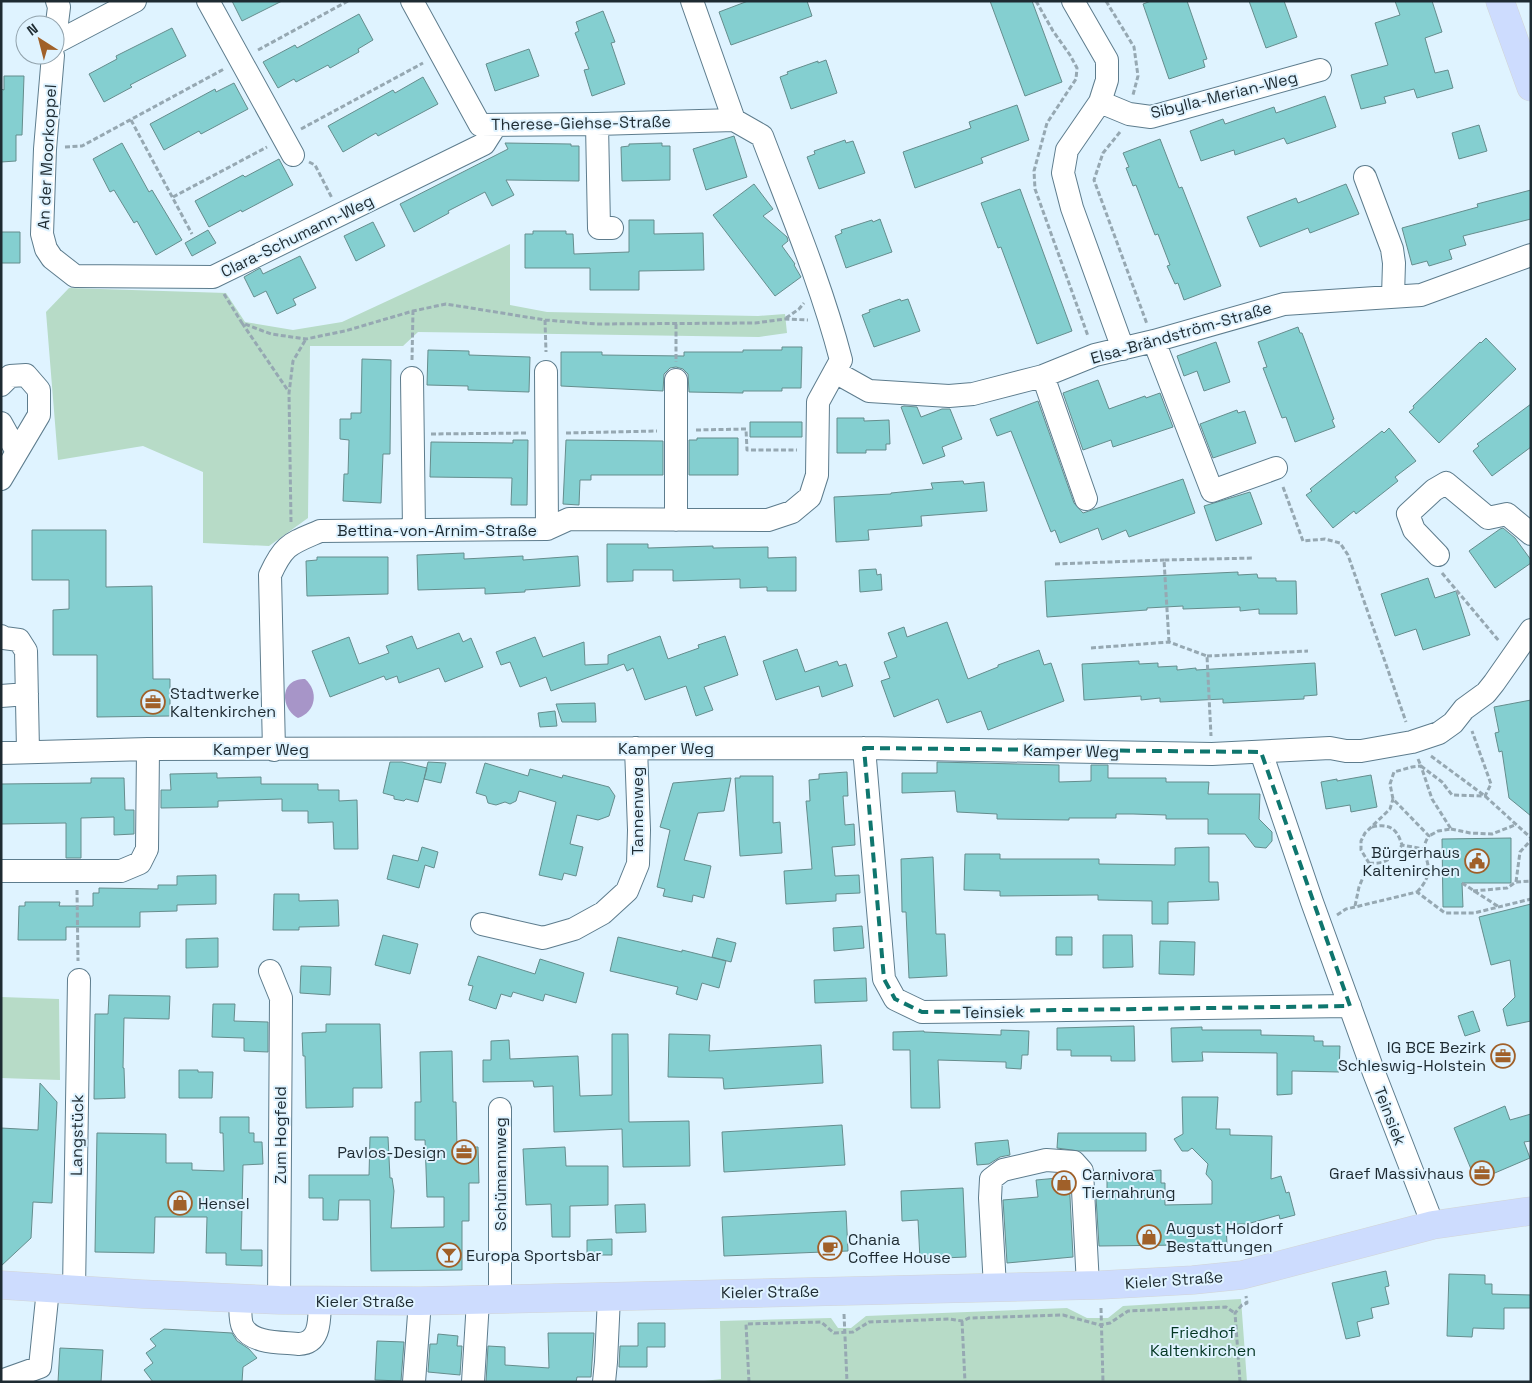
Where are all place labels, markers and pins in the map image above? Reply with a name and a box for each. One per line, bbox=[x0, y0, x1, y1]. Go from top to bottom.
place label: Stadtwerke Kaltenkirchen bbox=[170, 683, 276, 722]
office icon: Stadtwerke Kaltenkirchen bbox=[140, 689, 166, 715]
place label: Bürgerhaus Kaltenirchen bbox=[1362, 842, 1460, 881]
public building icon: Bürgerhaus Kaltenirchen bbox=[1464, 848, 1490, 874]
place label: IG BCE Bezirk Schleswig-Holstein bbox=[1338, 1037, 1486, 1076]
office icon: IG BCE Bezirk Schleswig-Holstein bbox=[1490, 1043, 1516, 1069]
office icon: Pavlos-Design bbox=[451, 1139, 477, 1165]
place label: Pavlos-Design bbox=[337, 1142, 446, 1163]
office icon: Graef Massivhaus bbox=[1469, 1160, 1495, 1186]
place label: Graef Massivhaus bbox=[1329, 1163, 1464, 1184]
place label: Carnivora Tiernahrung bbox=[1082, 1164, 1175, 1203]
shop icon: Carnivora Tiernahrung bbox=[1051, 1170, 1077, 1196]
shop icon: Hensel bbox=[167, 1190, 193, 1216]
place label: Hensel bbox=[198, 1193, 250, 1214]
place label: August Holdorf Bestattungen bbox=[1166, 1218, 1283, 1257]
shop icon: August Holdorf Bestattungen bbox=[1136, 1224, 1162, 1250]
place label: Chania Coffee House bbox=[848, 1229, 951, 1268]
cafe icon: Chania Coffee House bbox=[817, 1235, 843, 1261]
bar icon: Europa Sportsbar bbox=[436, 1242, 462, 1268]
place label: Europa Sportsbar bbox=[466, 1245, 601, 1266]

